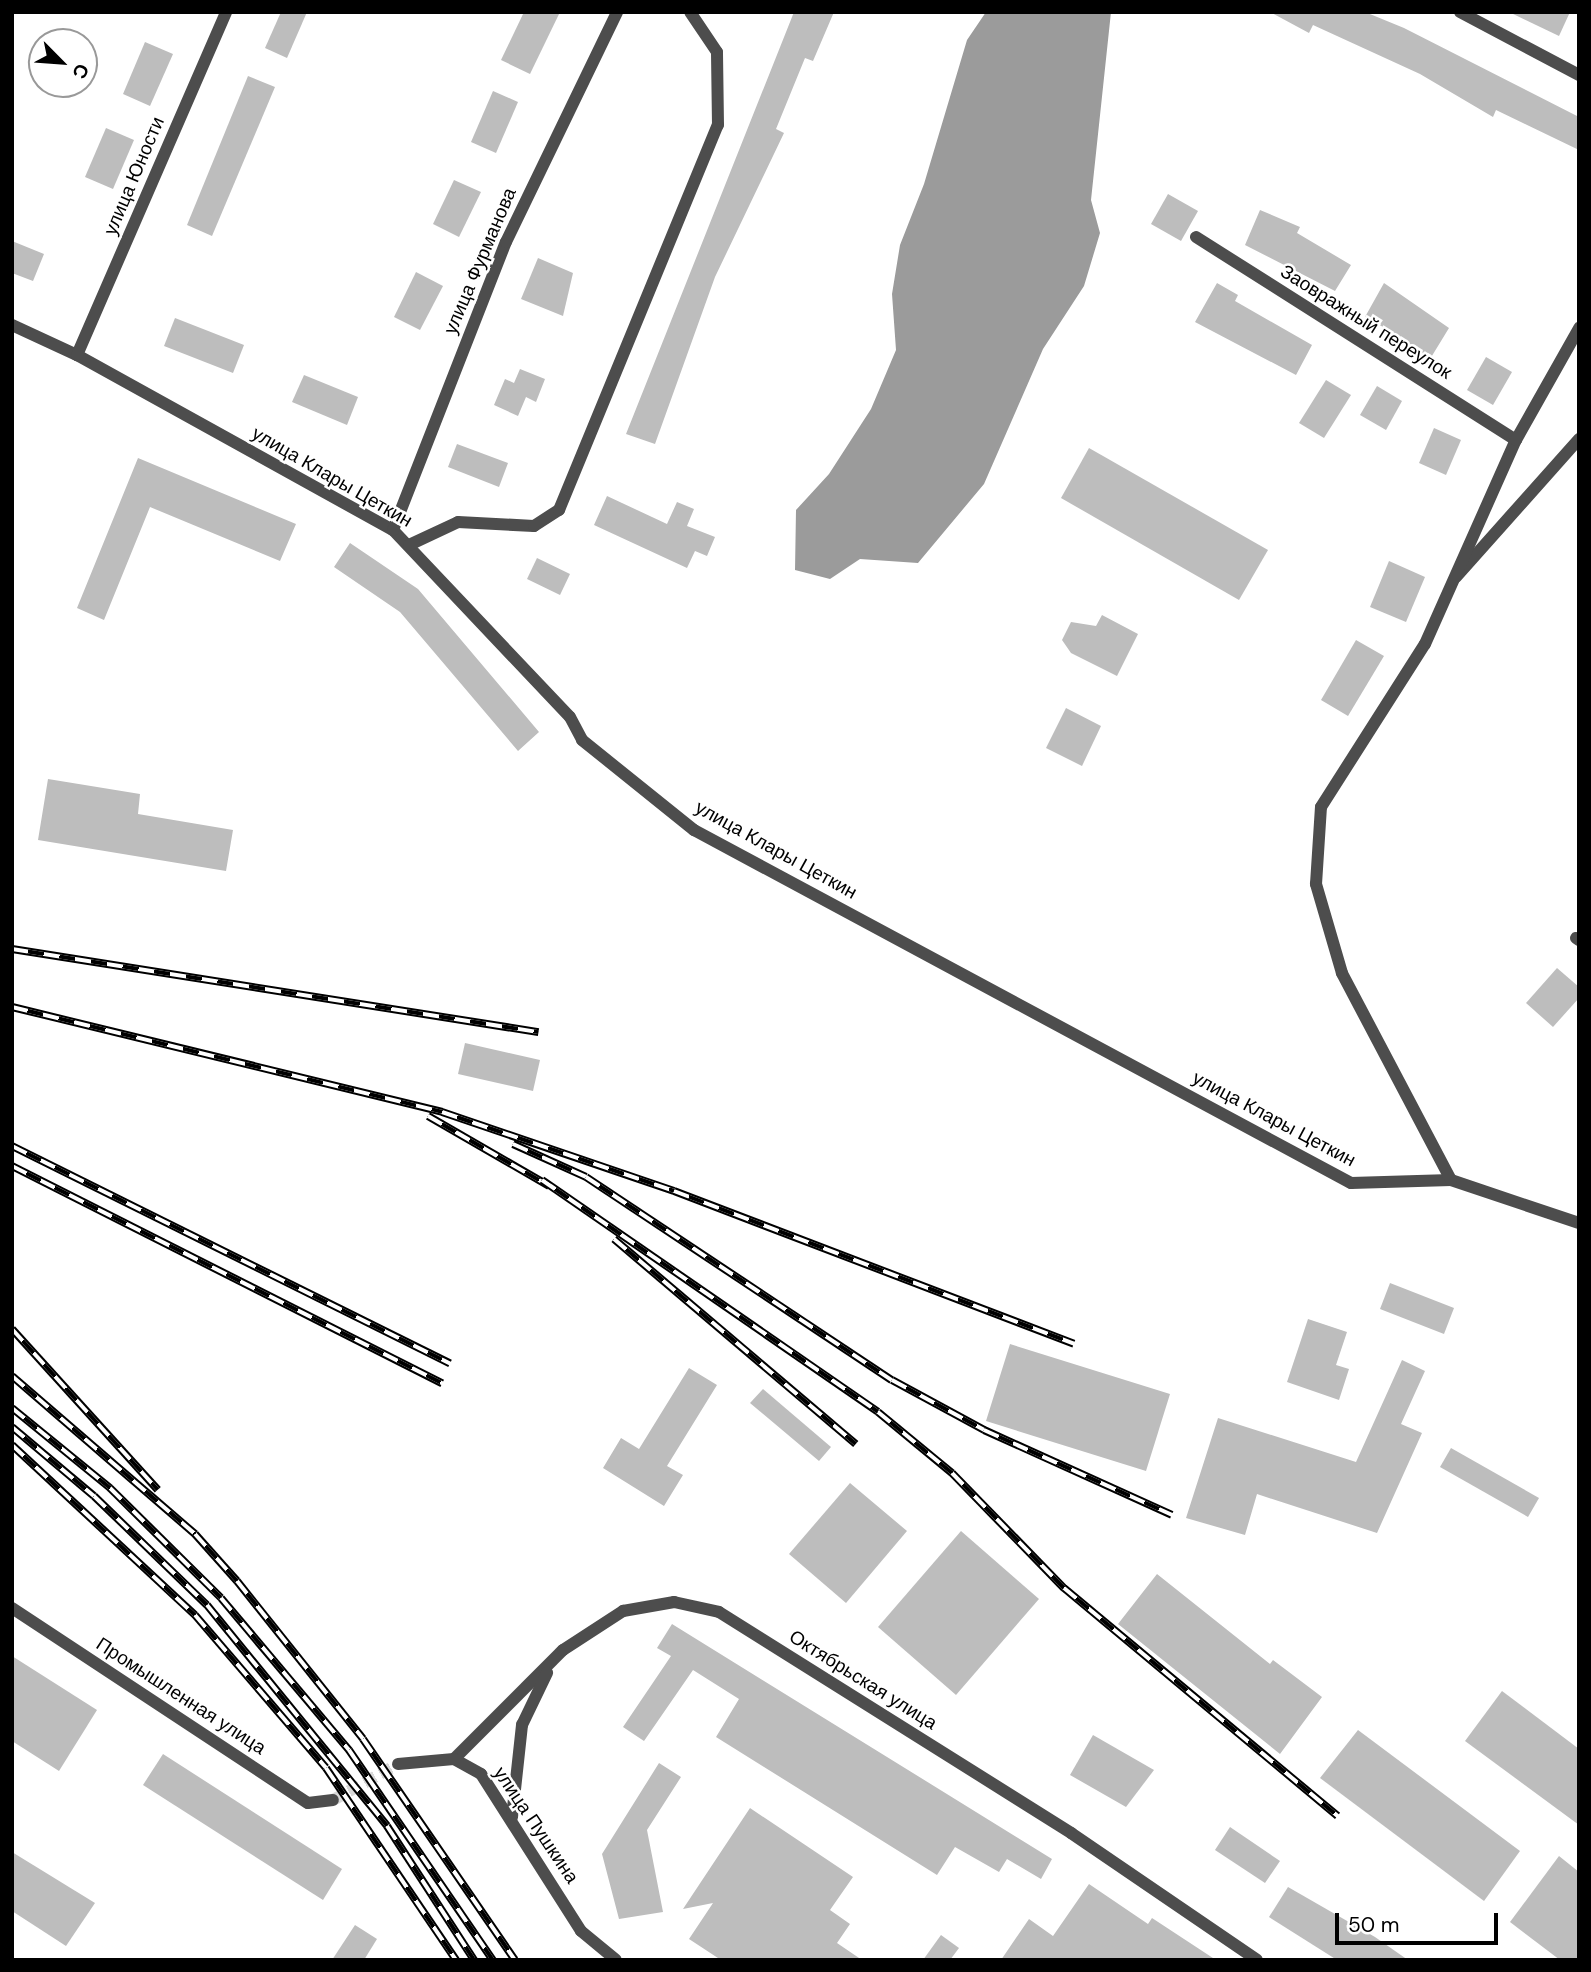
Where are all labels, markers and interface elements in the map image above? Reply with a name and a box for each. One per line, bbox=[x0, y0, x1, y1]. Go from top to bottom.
north arrow bbox=[28, 28, 98, 98]
text: С bbox=[66, 60, 95, 83]
street label: улица Юности bbox=[99, 113, 169, 239]
street label: улица Фурманова bbox=[439, 184, 521, 338]
street label: Заовражный переулок bbox=[1276, 260, 1456, 384]
street label: улица Клары Цеткин bbox=[248, 422, 416, 532]
street label: улица Клары Цеткин bbox=[691, 796, 861, 904]
street label: улица Клары Цеткин bbox=[1189, 1066, 1359, 1172]
street label: Октябрьская улица bbox=[785, 1625, 941, 1735]
street label: Промышленная улица bbox=[92, 1633, 270, 1759]
street label: улица Пушкина bbox=[489, 1762, 583, 1888]
scale bar bbox=[1339, 1898, 1502, 1942]
text: 50 m bbox=[1348, 1911, 1399, 1939]

